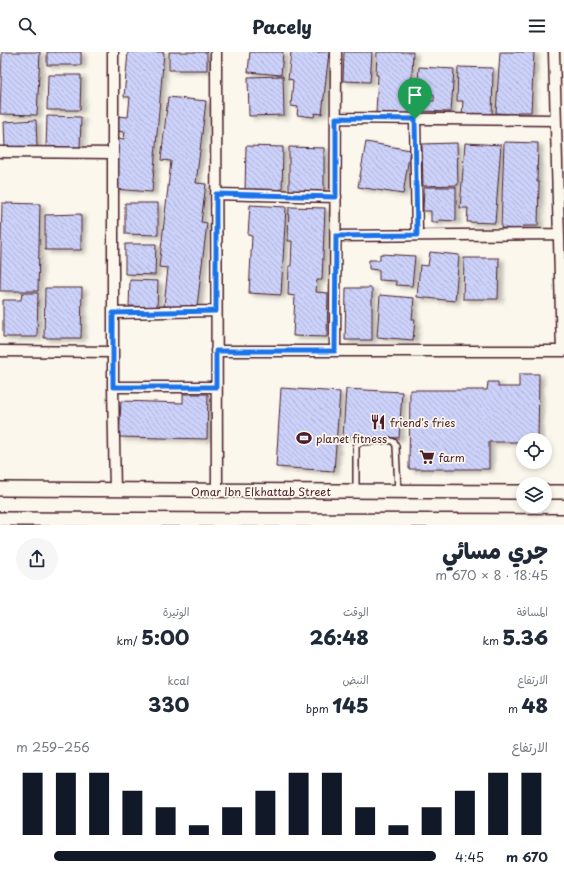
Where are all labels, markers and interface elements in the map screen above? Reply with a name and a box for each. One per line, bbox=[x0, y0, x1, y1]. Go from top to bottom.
text: Pacely bbox=[252, 13, 312, 40]
icon: search bbox=[16, 15, 38, 37]
icon: menu bbox=[526, 15, 548, 37]
pin bbox=[398, 78, 432, 119]
icon: arrive bbox=[404, 84, 426, 106]
restaurant icon: friend's fries bbox=[369, 413, 387, 431]
place label: friend's fries bbox=[390, 414, 455, 431]
sports icon: planet fitness bbox=[295, 429, 313, 447]
place label: planet fitness bbox=[316, 430, 387, 447]
map controls bbox=[516, 433, 552, 513]
button: locate bbox=[516, 433, 552, 469]
supermarket icon: farm bbox=[418, 448, 436, 466]
place label: farm bbox=[439, 449, 465, 466]
button: layers bbox=[516, 477, 552, 513]
street label: Omar Ibn Elkhattab Street bbox=[191, 483, 331, 500]
text: جري مسائي bbox=[442, 533, 548, 566]
button: share bbox=[16, 538, 58, 580]
text: 18:45 · 8 × 670 m bbox=[435, 565, 548, 584]
text: الوتيرة bbox=[163, 603, 189, 620]
text: الوقت bbox=[343, 603, 369, 620]
text: المسافة bbox=[517, 603, 548, 620]
text: 5:00 bbox=[141, 622, 189, 652]
text: 26:48 bbox=[309, 622, 369, 652]
text: 5.36 bbox=[503, 622, 548, 652]
text: /km bbox=[117, 632, 141, 649]
text: km bbox=[482, 632, 503, 649]
text: النبض bbox=[342, 671, 369, 688]
text: الارتفاع bbox=[517, 671, 548, 688]
text: kcal bbox=[167, 672, 189, 689]
text: 330 bbox=[148, 689, 189, 719]
text: 145 bbox=[332, 690, 369, 720]
text: 48 bbox=[522, 690, 548, 720]
text: bpm bbox=[306, 700, 332, 717]
text: m bbox=[508, 700, 522, 717]
text: 256–259 m bbox=[16, 737, 90, 756]
text: الارتفاع bbox=[512, 737, 548, 756]
text: 4:45 bbox=[455, 847, 484, 866]
text: 670 m bbox=[506, 847, 548, 866]

